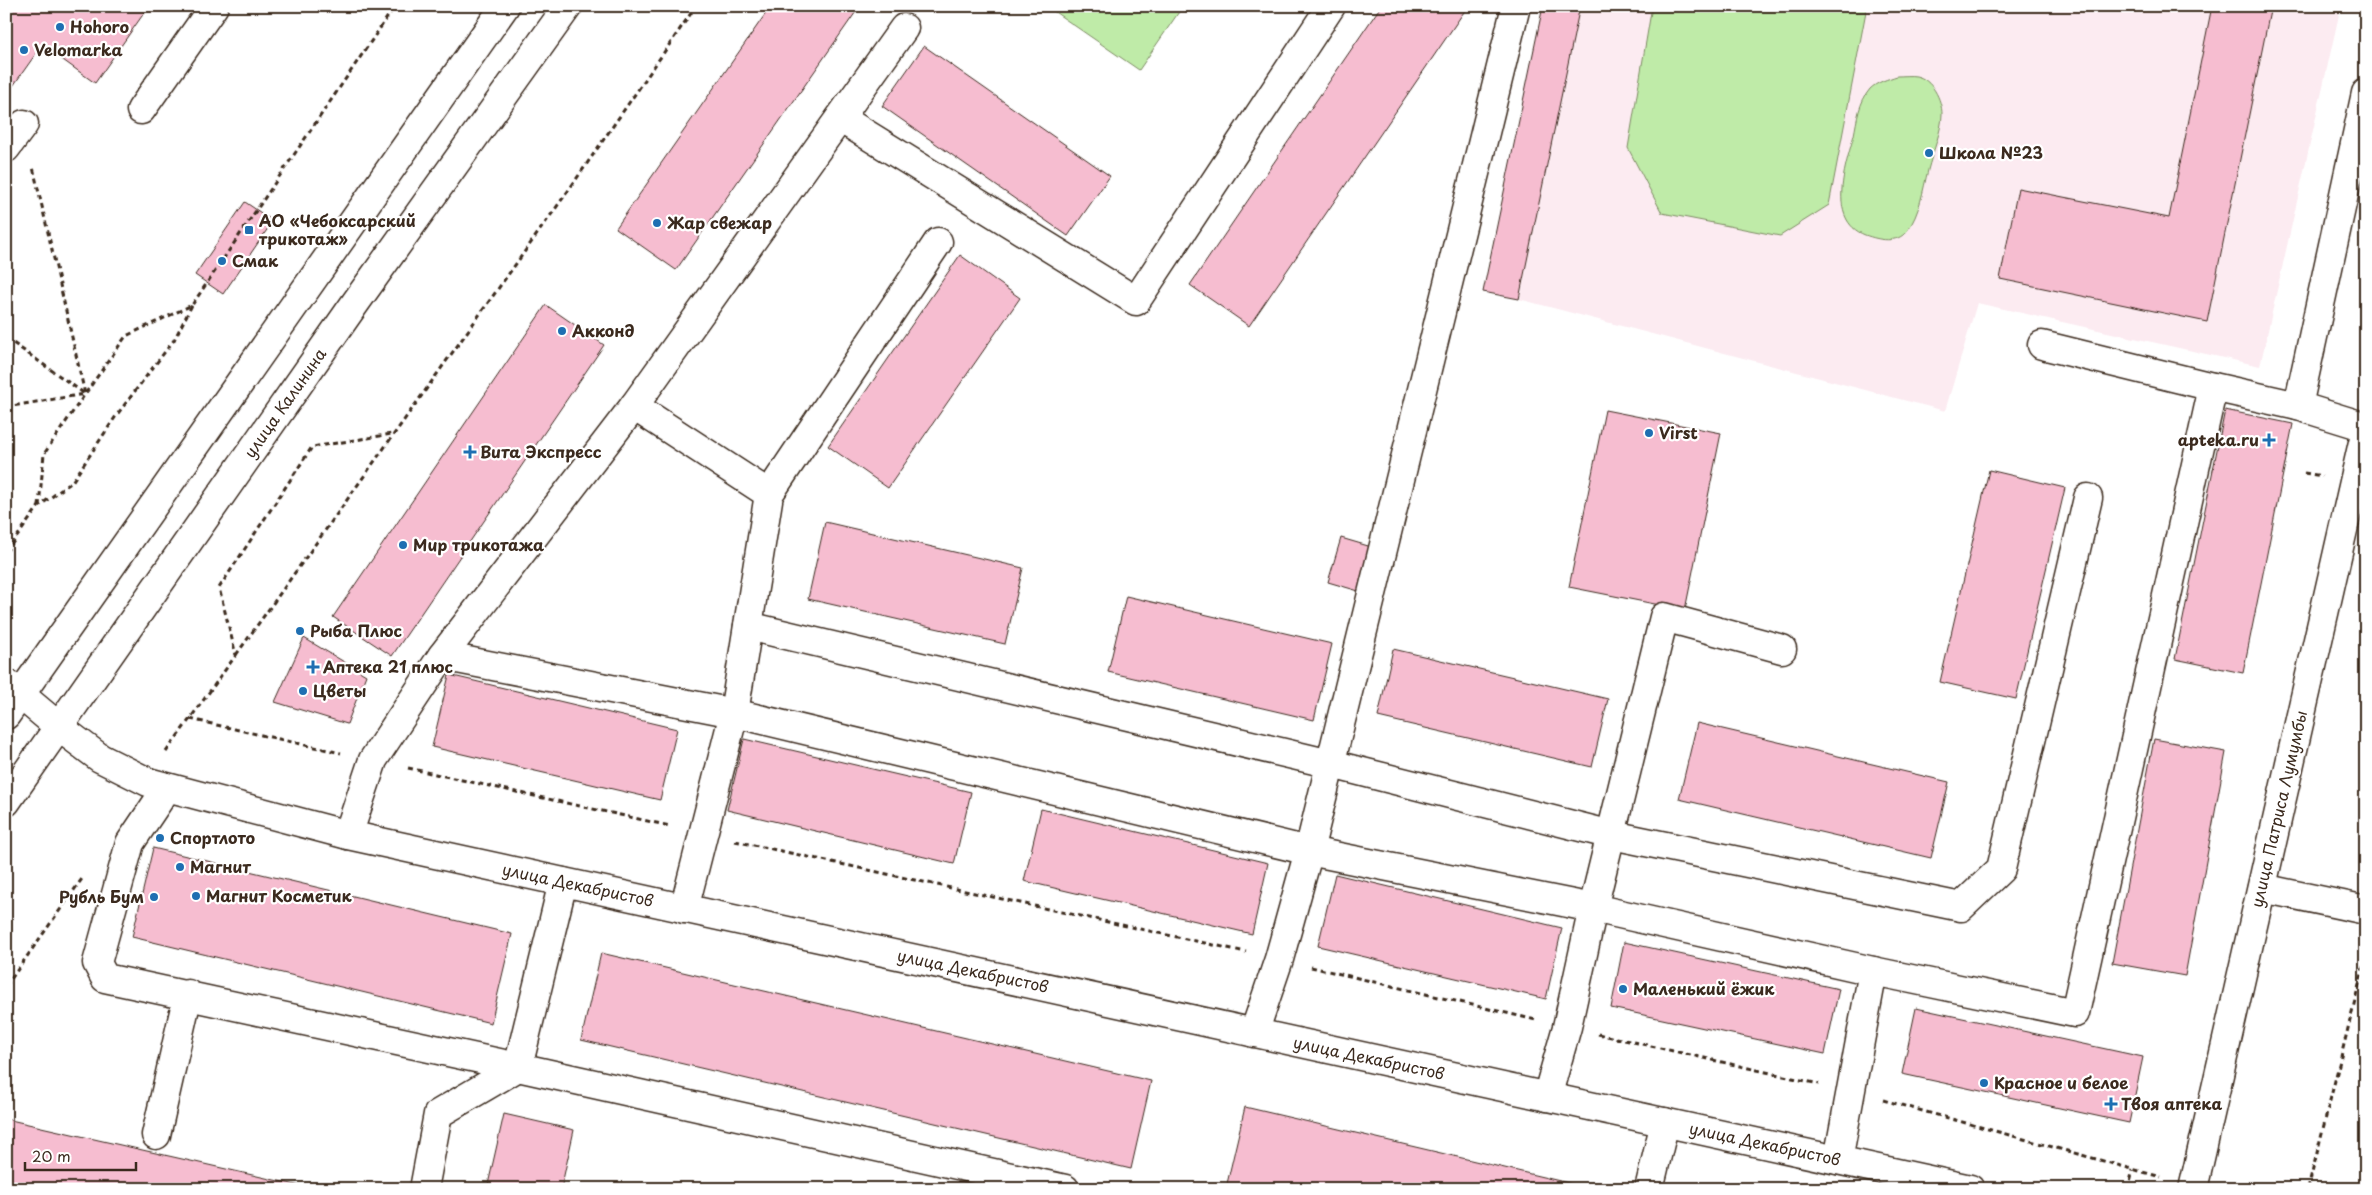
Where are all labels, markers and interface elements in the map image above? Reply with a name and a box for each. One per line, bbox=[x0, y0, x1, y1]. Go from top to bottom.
place label: Hohoro bbox=[70, 14, 129, 38]
marker: Hohoro bbox=[54, 21, 66, 33]
place label: Velomarka bbox=[34, 37, 123, 61]
marker: Velomarka bbox=[18, 44, 30, 56]
place label: Школа №23 bbox=[1939, 140, 2043, 164]
marker: Школа №23 bbox=[1923, 147, 1935, 159]
place label: АО «Чебоксарский трикотаж» bbox=[258, 208, 416, 250]
place label: Жар свежар bbox=[667, 210, 772, 234]
marker: Жар свежар bbox=[651, 217, 663, 229]
marker: АО «Чебоксарский трикотаж» bbox=[243, 224, 255, 236]
place label: Смак bbox=[232, 248, 279, 272]
marker: Смак bbox=[216, 255, 228, 267]
place label: Акконд bbox=[572, 318, 635, 342]
marker: Акконд bbox=[556, 325, 568, 337]
street label: улица Калинина bbox=[237, 343, 331, 462]
place label: Virst bbox=[1659, 420, 1698, 444]
marker: Virst bbox=[1643, 427, 1655, 439]
place label: apteka.ru bbox=[2178, 427, 2259, 451]
marker: apteka.ru bbox=[2263, 434, 2275, 446]
place label: Вита Экспресс bbox=[480, 439, 602, 463]
marker: Вита Экспресс bbox=[464, 446, 476, 458]
place label: Мир трикотажа bbox=[413, 532, 544, 556]
marker: Мир трикотажа bbox=[397, 539, 409, 551]
place label: Рыба Плюс bbox=[310, 618, 403, 642]
marker: Рыба Плюс bbox=[294, 625, 306, 637]
place label: Аптека 21 плюс bbox=[323, 654, 454, 678]
marker: Аптека 21 плюс bbox=[307, 661, 319, 673]
place label: Цветы bbox=[313, 678, 366, 702]
marker: Цветы bbox=[297, 685, 309, 697]
street label: улица Патриса Лумумбы bbox=[2244, 708, 2312, 910]
place label: Спортлото bbox=[170, 825, 255, 849]
marker: Спортлото bbox=[154, 832, 166, 844]
place label: Магнит bbox=[190, 854, 252, 878]
street label: улица Декабристов bbox=[500, 856, 656, 912]
marker: Магнит bbox=[174, 861, 186, 873]
place label: Магнит Косметик bbox=[206, 883, 353, 907]
place label: Рубль Бум bbox=[59, 884, 144, 908]
marker: Магнит Косметик bbox=[190, 890, 202, 902]
marker: Рубль Бум bbox=[148, 891, 160, 903]
street label: улица Декабристов bbox=[895, 942, 1051, 998]
place label: Маленький ёжик bbox=[1633, 976, 1775, 1000]
marker: Маленький ёжик bbox=[1617, 983, 1629, 995]
street label: улица Декабристов bbox=[1291, 1029, 1447, 1085]
place label: Красное и белое bbox=[1994, 1070, 2128, 1094]
marker: Красное и белое bbox=[1978, 1077, 1990, 1089]
place label: Твоя аптека bbox=[2121, 1091, 2222, 1115]
marker: Твоя аптека bbox=[2105, 1098, 2117, 1110]
street label: улица Декабристов bbox=[1687, 1115, 1843, 1171]
scale bar bbox=[25, 1140, 136, 1172]
text: 20 m bbox=[32, 1144, 71, 1167]

